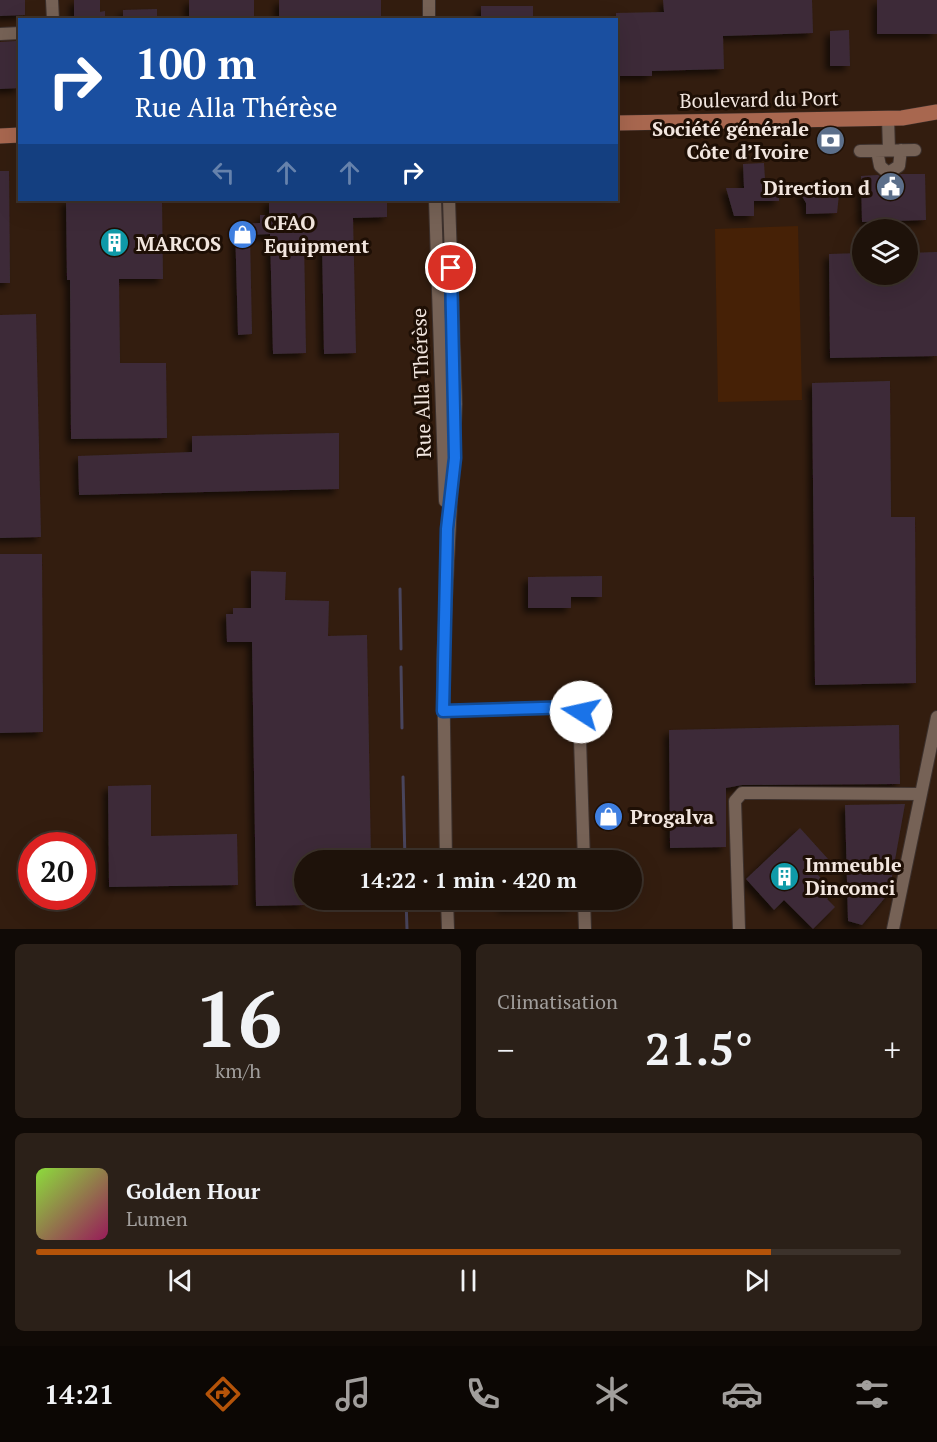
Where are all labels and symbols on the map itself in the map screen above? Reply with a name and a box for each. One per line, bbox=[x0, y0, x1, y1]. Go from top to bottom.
street label: Boulevard du Port bbox=[679, 84, 839, 114]
place label: Société générale Côte d’Ivoire bbox=[652, 115, 809, 165]
bank icon: Société générale Côte d’Ivoire bbox=[814, 124, 846, 156]
public building icon: Direction d bbox=[875, 171, 907, 203]
place label: Direction d bbox=[763, 174, 870, 201]
place label: CFAO Equipment bbox=[264, 209, 369, 259]
shop icon: CFAO Equipment bbox=[227, 218, 259, 250]
building icon: MARCOS bbox=[99, 227, 131, 259]
place label: MARCOS bbox=[136, 230, 221, 257]
pin bbox=[425, 242, 476, 293]
street label: Rue Alla Thérèse bbox=[405, 308, 437, 458]
position arrow bbox=[549, 680, 613, 744]
shop icon: Progalva bbox=[593, 800, 625, 832]
place label: Progalva bbox=[630, 803, 714, 830]
speed limit sign: 20 bbox=[18, 832, 96, 910]
place label: Immeuble Dincomci bbox=[805, 851, 902, 901]
building icon: Immeuble Dincomci bbox=[768, 860, 800, 892]

